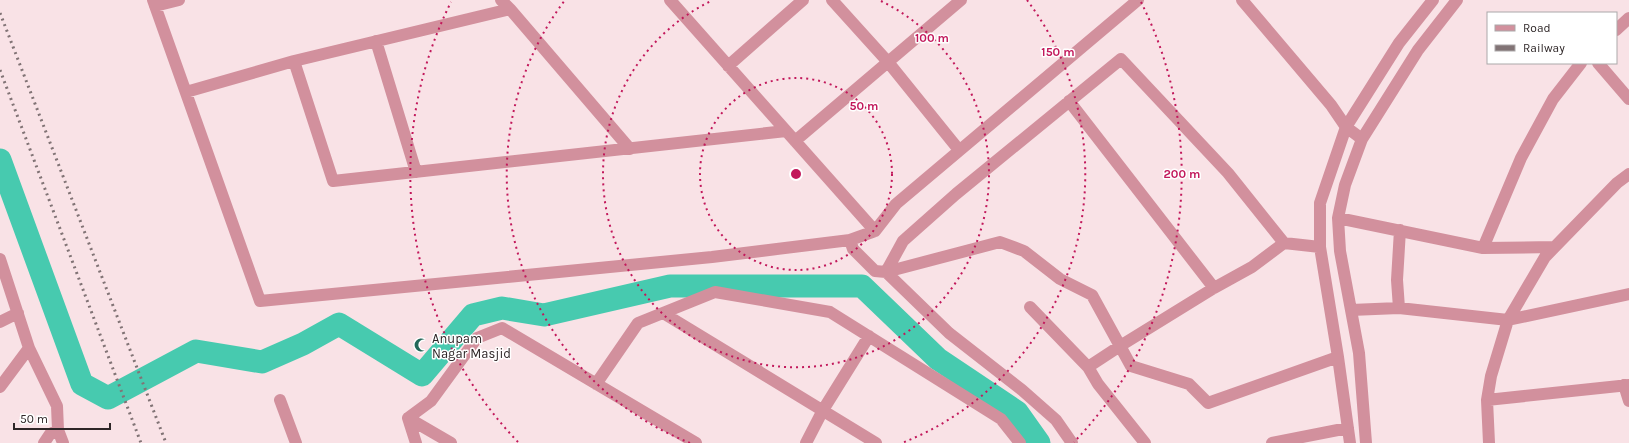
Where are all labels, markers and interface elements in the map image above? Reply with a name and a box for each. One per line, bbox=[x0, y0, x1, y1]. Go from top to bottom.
legend bbox=[1487, 12, 1617, 64]
text: Road bbox=[1523, 21, 1551, 35]
text: 100 m bbox=[915, 31, 949, 45]
text: Railway bbox=[1523, 41, 1565, 55]
text: 150 m bbox=[1041, 45, 1075, 59]
text: 50 m bbox=[850, 99, 879, 113]
centre of rings bbox=[789, 167, 803, 181]
text: 200 m bbox=[1164, 167, 1200, 181]
place label: Anupam Nagar Masjid bbox=[432, 331, 511, 361]
mosque icon: Anupam Nagar Masjid bbox=[413, 337, 429, 353]
scale bar bbox=[14, 405, 110, 431]
text: 50 m bbox=[20, 412, 48, 426]

